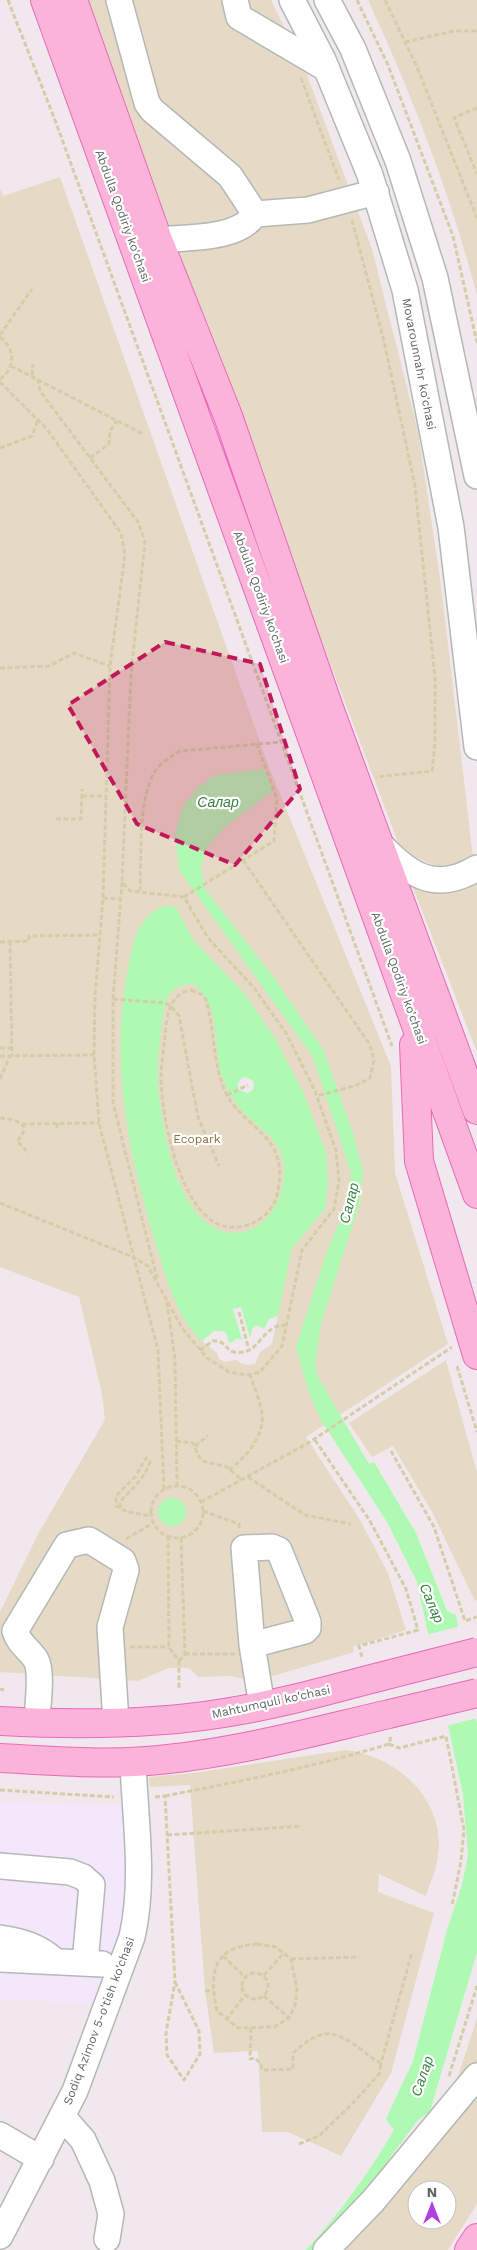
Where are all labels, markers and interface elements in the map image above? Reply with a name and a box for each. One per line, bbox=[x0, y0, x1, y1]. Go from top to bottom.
street label: Abdulla Qodiriy ko'chasi bbox=[93, 148, 153, 284]
street label: Movarounnahr ko'chasi bbox=[399, 297, 439, 431]
street label: Abdulla Qodiriy ko'chasi bbox=[231, 529, 291, 665]
water label: Салар bbox=[197, 794, 239, 810]
street label: Abdulla Qodiriy ko'chasi bbox=[369, 910, 429, 1046]
park label: Ecopark bbox=[173, 1132, 221, 1146]
water label: Салар bbox=[336, 1181, 362, 1225]
water label: Салар bbox=[417, 1581, 448, 1625]
street label: Mahtumquli ko'chasi bbox=[211, 1683, 331, 1721]
street label: Sodiq Azimov 5-o'tish ko'chasi bbox=[60, 1935, 138, 2107]
water label: Салар bbox=[408, 2054, 436, 2098]
north arrow bbox=[407, 2180, 457, 2230]
text: N bbox=[427, 2184, 437, 2200]

